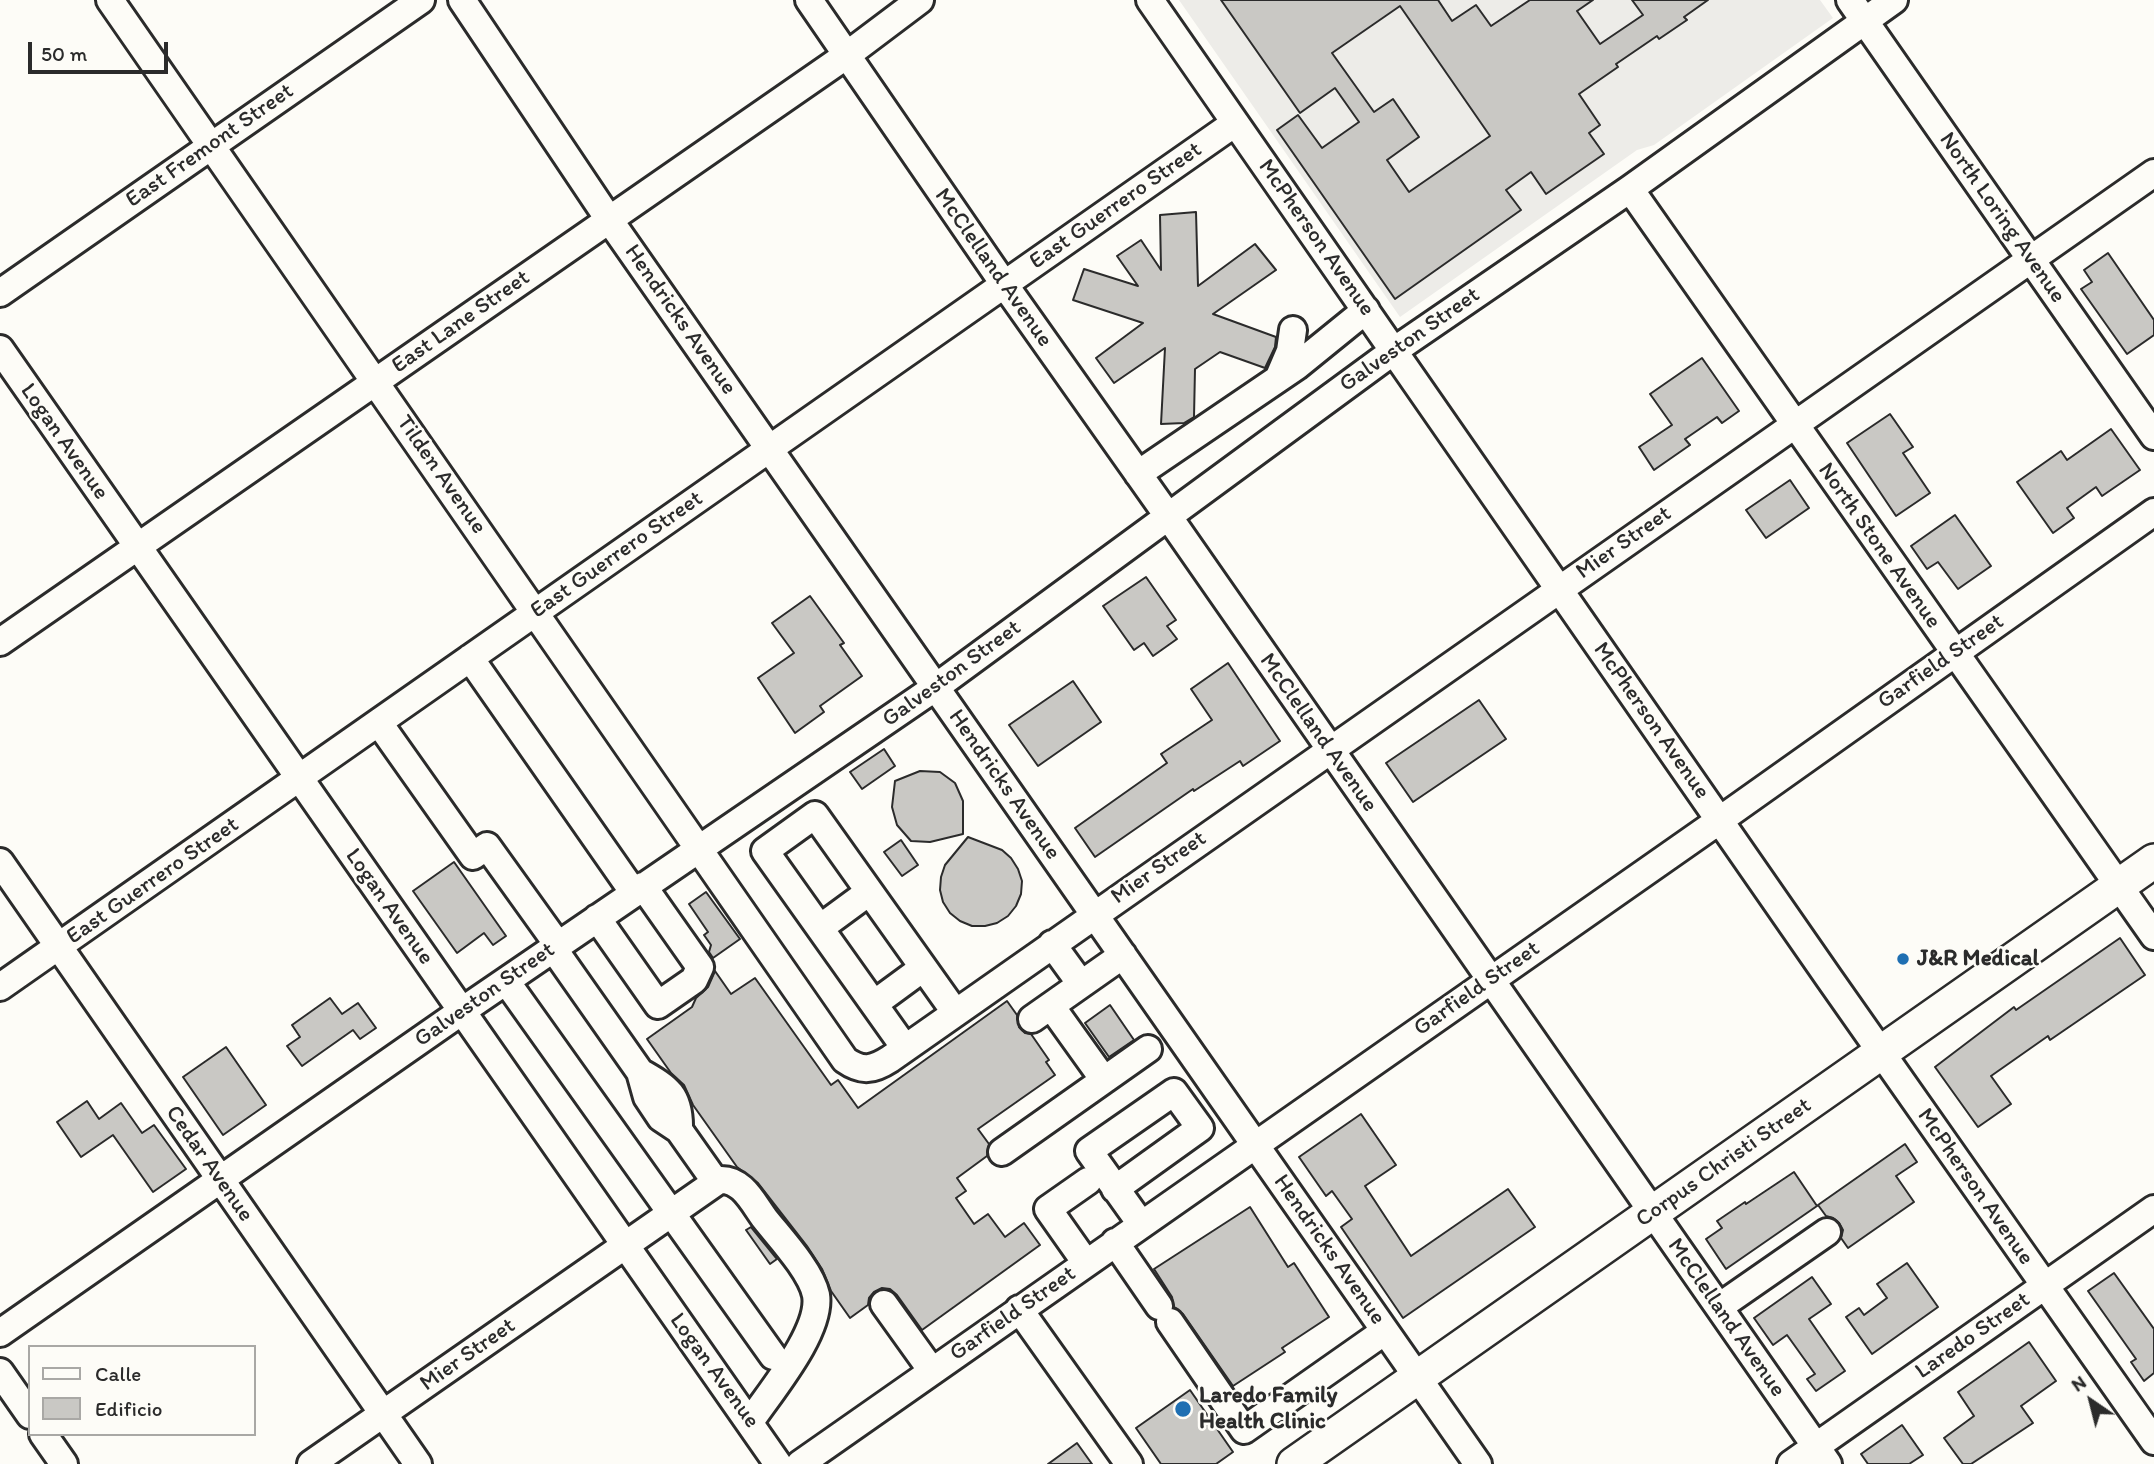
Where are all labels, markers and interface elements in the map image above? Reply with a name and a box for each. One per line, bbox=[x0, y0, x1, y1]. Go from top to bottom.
scale bar bbox=[32, 28, 172, 72]
text: 50 m bbox=[41, 41, 87, 66]
street label: East Fremont Street bbox=[121, 78, 299, 214]
street label: North Loring Avenue bbox=[1933, 127, 2071, 309]
street label: East Guerrero Street bbox=[1025, 136, 1207, 276]
street label: McPherson Avenue bbox=[1252, 154, 1380, 322]
street label: McClelland Avenue bbox=[928, 183, 1058, 353]
street label: Hendricks Avenue bbox=[618, 240, 742, 400]
street label: East Lane Street bbox=[387, 264, 535, 380]
street label: Galveston Street bbox=[1335, 281, 1485, 399]
street label: Logan Avenue bbox=[14, 378, 114, 506]
street label: Tilden Avenue bbox=[390, 410, 492, 540]
street label: North Stone Avenue bbox=[1811, 458, 1947, 634]
street label: East Guerrero Street bbox=[526, 485, 708, 625]
street label: Mier Street bbox=[1571, 500, 1677, 586]
street label: Garfield Street bbox=[1873, 608, 2009, 716]
street label: Galveston Street bbox=[877, 614, 1027, 734]
street label: McPherson Avenue bbox=[1587, 637, 1715, 805]
street label: McClelland Avenue bbox=[1253, 648, 1383, 818]
street label: Hendricks Avenue bbox=[942, 705, 1066, 865]
street label: East Guerrero Street bbox=[62, 811, 244, 951]
street label: Mier Street bbox=[1106, 825, 1212, 911]
street label: Logan Avenue bbox=[339, 843, 439, 971]
street label: Garfield Street bbox=[1409, 935, 1545, 1043]
street label: Galveston Street bbox=[410, 936, 560, 1054]
place label: J&R Medical bbox=[1917, 945, 2039, 973]
marker: J&R Medical bbox=[1895, 951, 1911, 967]
street label: Corpus Christi Street bbox=[1631, 1092, 1817, 1234]
street label: Cedar Avenue bbox=[159, 1101, 259, 1227]
street label: McPherson Avenue bbox=[1911, 1103, 2039, 1271]
street label: Hendricks Avenue bbox=[1267, 1170, 1391, 1330]
street label: McClelland Avenue bbox=[1661, 1233, 1791, 1403]
street label: Garfield Street bbox=[945, 1260, 1081, 1368]
street label: Laredo Street bbox=[1910, 1286, 2036, 1386]
street label: Logan Avenue bbox=[663, 1308, 765, 1434]
street label: Mier Street bbox=[415, 1312, 521, 1398]
legend bbox=[28, 1345, 256, 1436]
text: Calle bbox=[95, 1361, 141, 1386]
north arrow bbox=[2056, 1366, 2126, 1436]
text: N bbox=[2067, 1370, 2091, 1396]
place label: Laredo Family Health Clinic bbox=[1199, 1382, 1337, 1436]
text: Edificio bbox=[95, 1396, 163, 1421]
marker: Laredo Family Health Clinic bbox=[1173, 1399, 1193, 1419]

